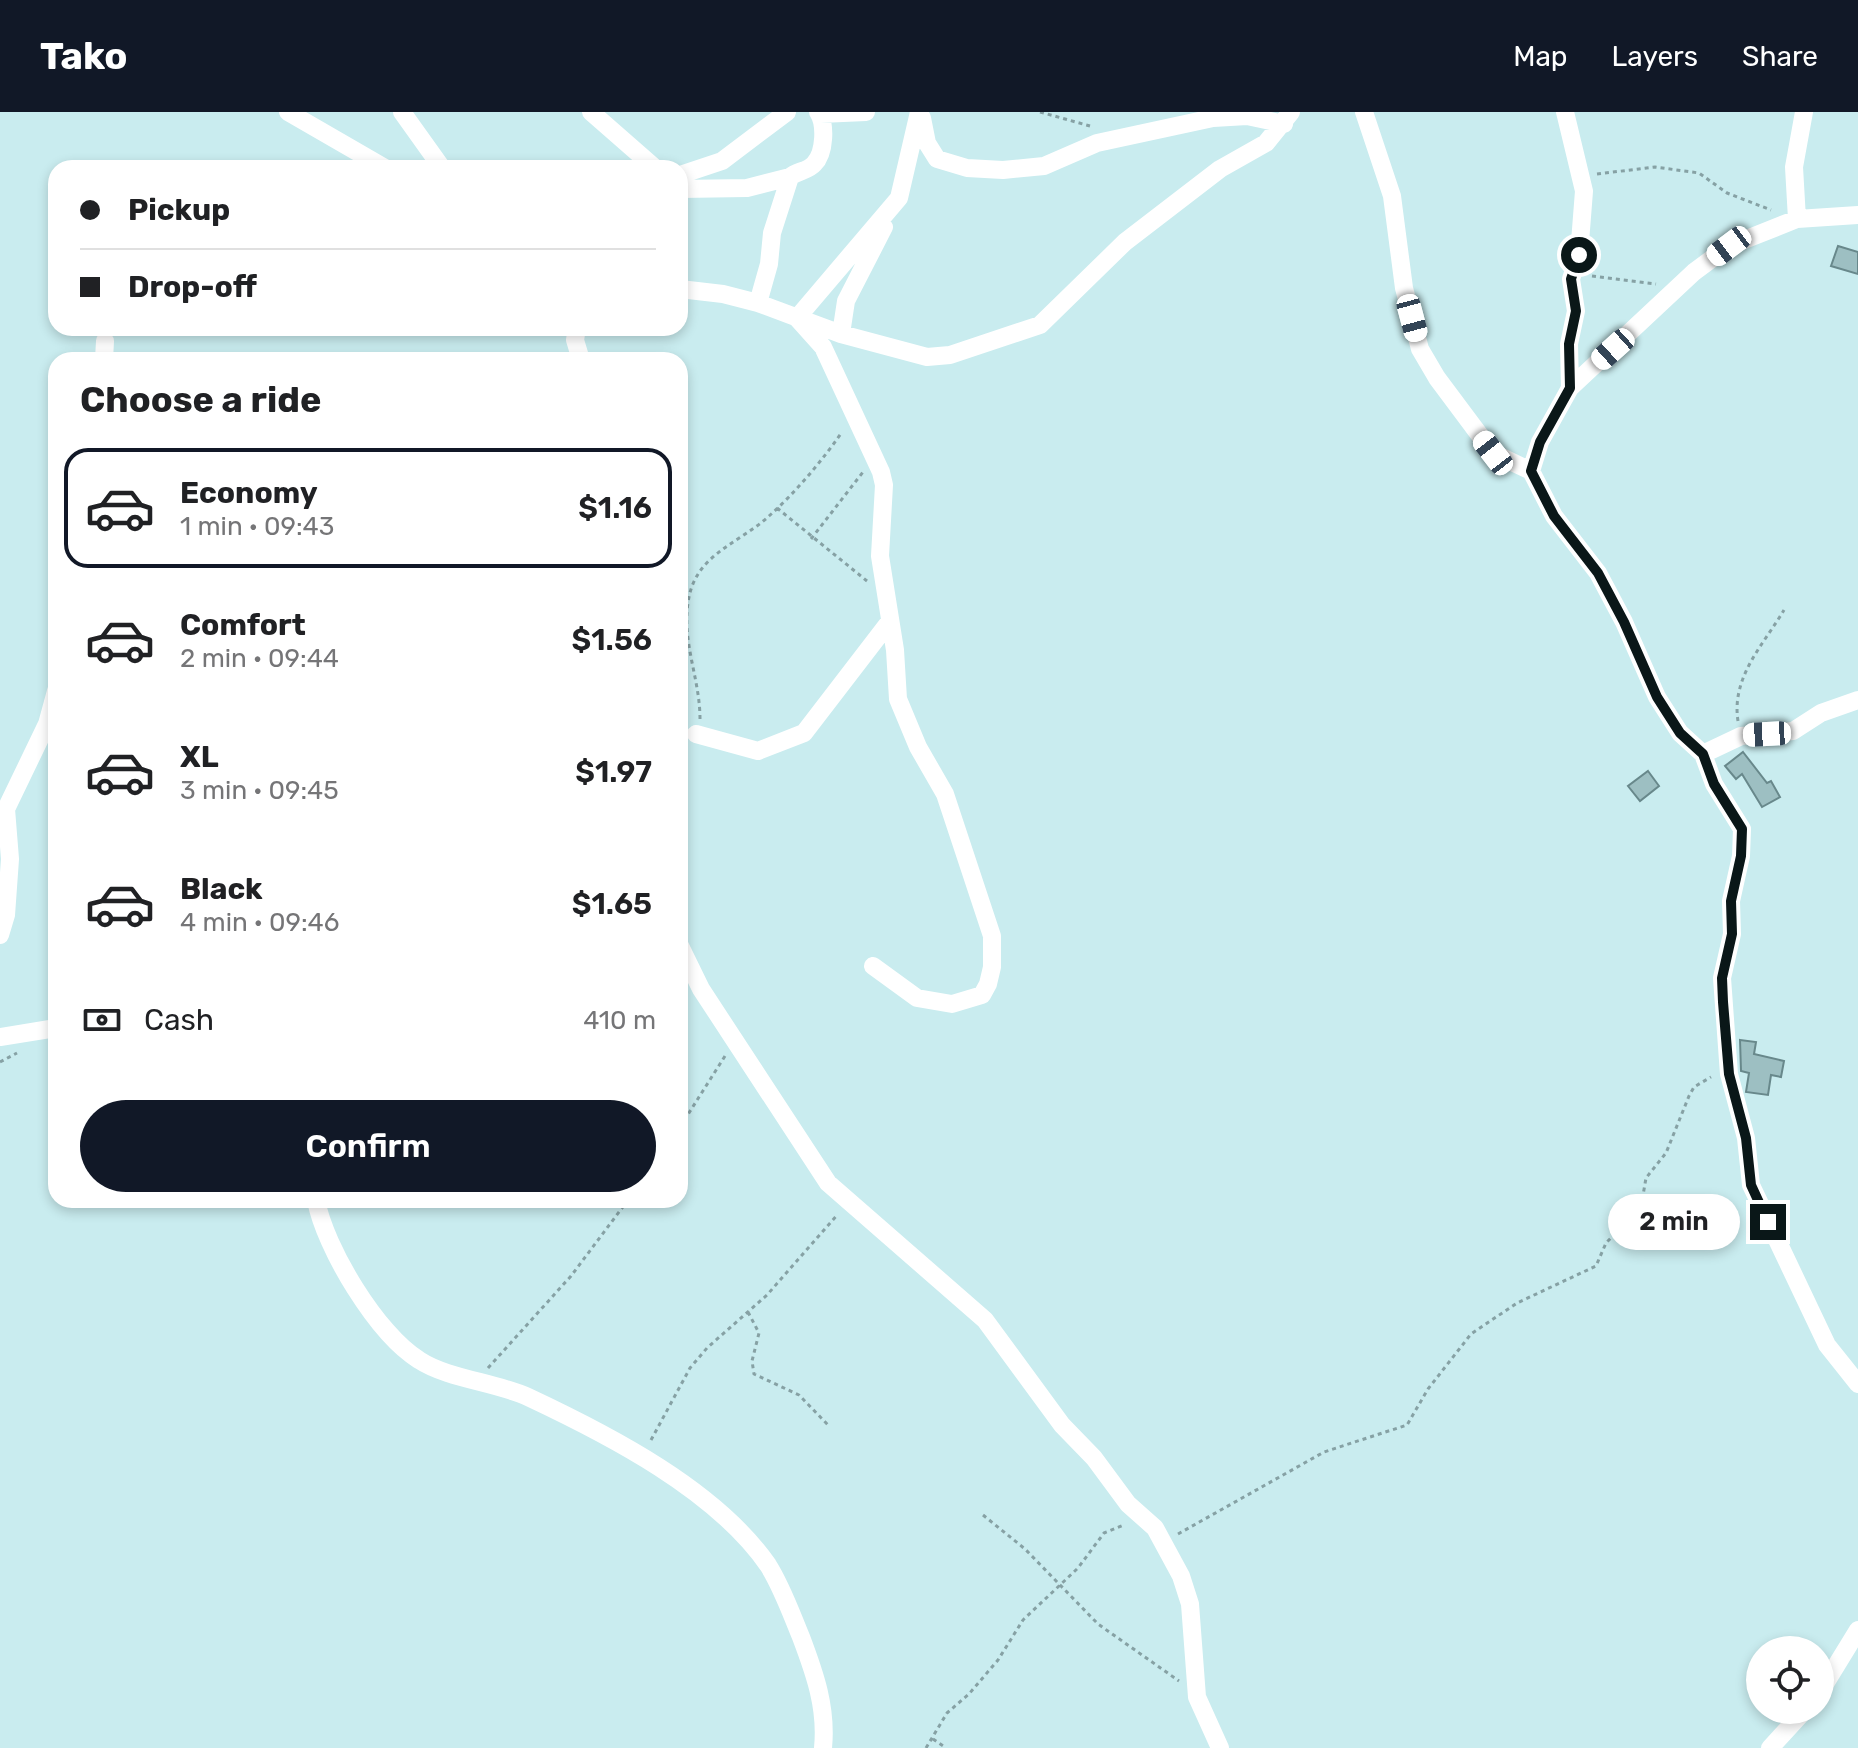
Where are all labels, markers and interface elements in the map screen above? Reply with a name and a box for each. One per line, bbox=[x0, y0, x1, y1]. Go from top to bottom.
text: Tako bbox=[40, 33, 128, 79]
text: Map bbox=[1513, 40, 1568, 73]
text: Layers bbox=[1612, 40, 1698, 73]
text: Share bbox=[1742, 40, 1818, 73]
text: Pickup bbox=[128, 192, 230, 228]
car bbox=[1703, 222, 1755, 270]
route start bbox=[1561, 237, 1597, 273]
text: Drop-off bbox=[128, 269, 257, 305]
car bbox=[1394, 292, 1430, 344]
car bbox=[1587, 324, 1639, 374]
text: Choose a ride bbox=[80, 378, 321, 421]
car bbox=[1469, 427, 1517, 479]
icon: car bbox=[84, 472, 156, 544]
text: Economy bbox=[180, 475, 318, 511]
text: $1.16 bbox=[578, 490, 652, 526]
text: 1 min · 09:43 bbox=[180, 511, 334, 542]
icon: car bbox=[84, 604, 156, 676]
text: Comfort bbox=[180, 607, 306, 643]
text: $1.56 bbox=[572, 622, 652, 658]
text: 2 min · 09:44 bbox=[180, 643, 339, 674]
car bbox=[1742, 721, 1792, 747]
icon: car bbox=[84, 736, 156, 808]
text: XL bbox=[180, 739, 219, 775]
text: $1.97 bbox=[575, 754, 652, 790]
text: 3 min · 09:45 bbox=[180, 775, 339, 806]
icon: car bbox=[84, 868, 156, 940]
text: Black bbox=[180, 871, 263, 907]
text: $1.65 bbox=[572, 886, 652, 922]
text: 4 min · 09:46 bbox=[180, 907, 339, 938]
icon: cash bbox=[80, 998, 124, 1042]
text: Cash bbox=[144, 1002, 214, 1038]
text: 410 m bbox=[583, 1005, 656, 1036]
button: Confirm bbox=[80, 1100, 656, 1192]
callout: 2 min bbox=[1608, 1194, 1740, 1250]
route end bbox=[1750, 1204, 1786, 1240]
text: 2 min bbox=[1639, 1206, 1709, 1237]
map controls bbox=[1746, 1636, 1834, 1724]
button: locate bbox=[1746, 1636, 1834, 1724]

